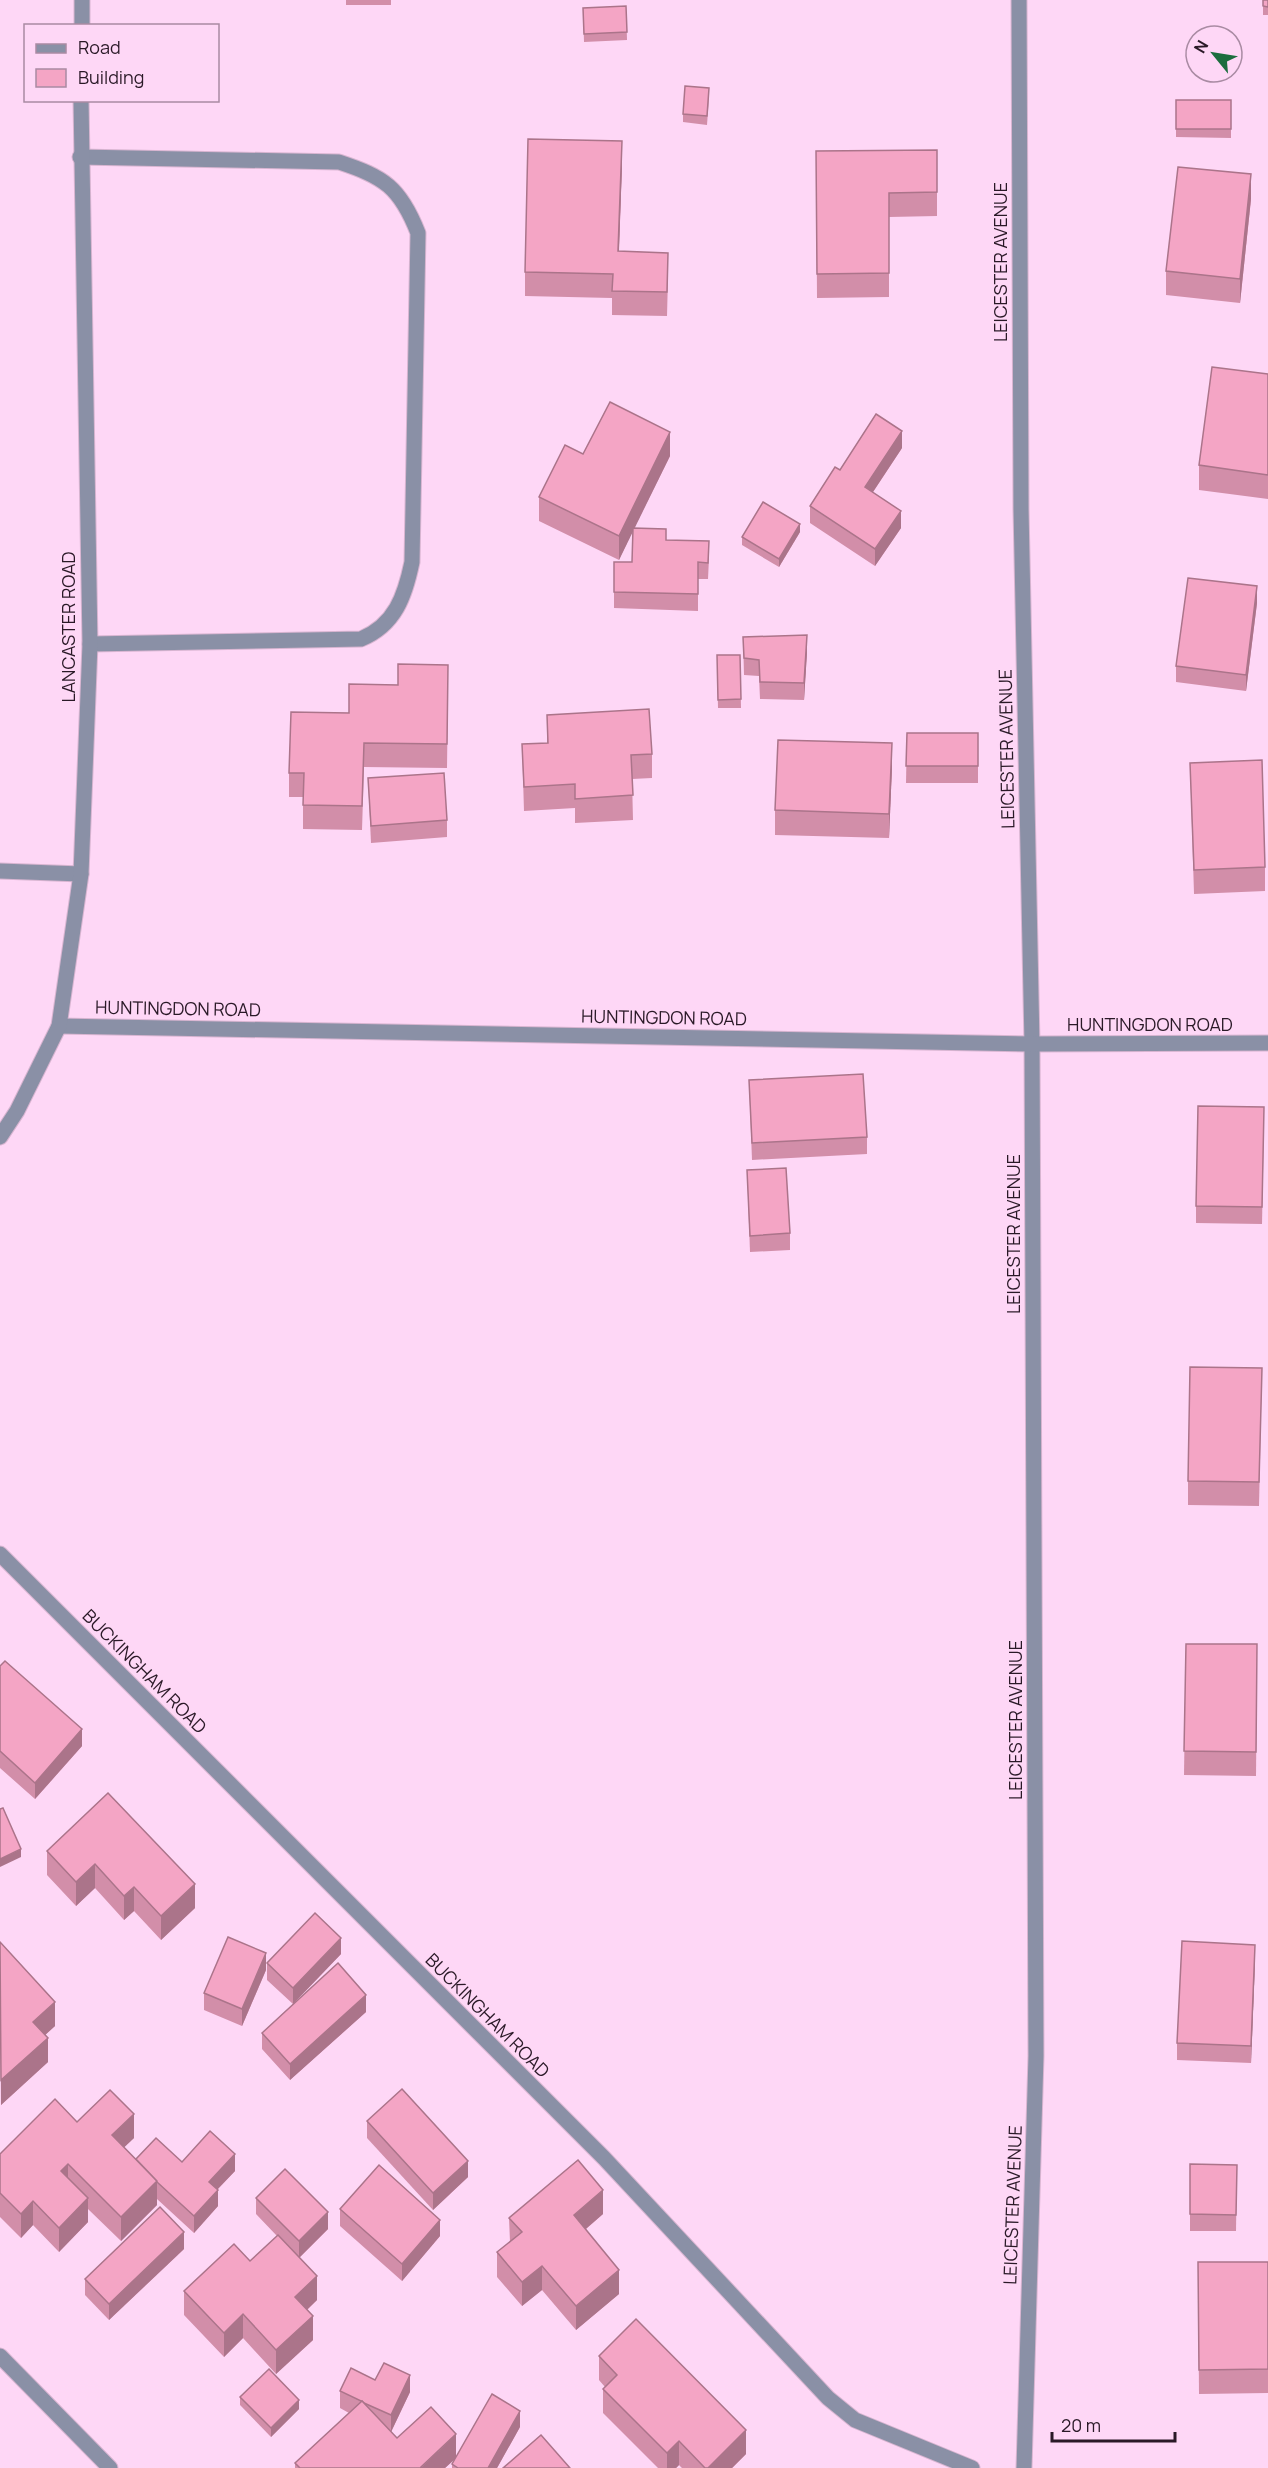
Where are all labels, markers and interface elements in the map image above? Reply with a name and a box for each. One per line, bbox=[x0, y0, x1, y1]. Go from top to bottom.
legend bbox=[24, 24, 219, 102]
north arrow bbox=[1184, 24, 1244, 84]
text: Road bbox=[78, 35, 121, 59]
text: N bbox=[1189, 36, 1213, 57]
text: Building bbox=[78, 65, 144, 89]
street label: LEICESTER AVENUE bbox=[988, 182, 1012, 342]
street label: LANCASTER ROAD bbox=[56, 551, 80, 703]
street label: LEICESTER AVENUE bbox=[993, 669, 1019, 829]
street label: HUNTINGDON ROAD bbox=[95, 995, 261, 1021]
street label: HUNTINGDON ROAD bbox=[581, 1004, 747, 1030]
street label: HUNTINGDON ROAD bbox=[1067, 1012, 1233, 1036]
street label: LEICESTER AVENUE bbox=[1001, 1154, 1025, 1314]
street label: BUCKINGHAM ROAD bbox=[78, 1604, 212, 1738]
street label: LEICESTER AVENUE bbox=[1003, 1640, 1027, 1800]
street label: BUCKINGHAM ROAD bbox=[421, 1948, 555, 2082]
street label: LEICESTER AVENUE bbox=[997, 2125, 1027, 2285]
scale bar bbox=[1052, 2405, 1175, 2443]
text: 20 m bbox=[1061, 2413, 1101, 2437]

